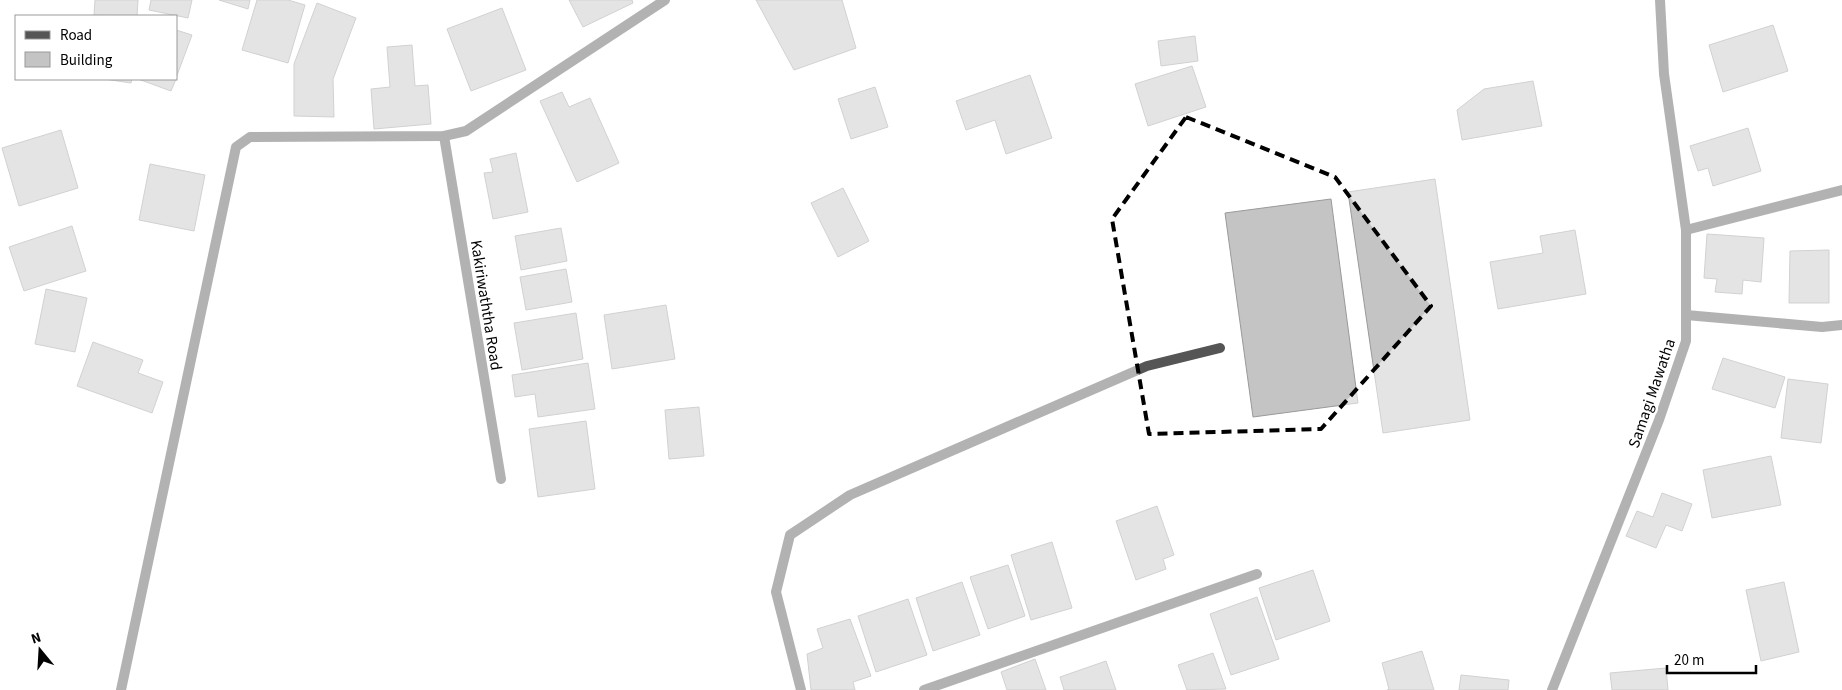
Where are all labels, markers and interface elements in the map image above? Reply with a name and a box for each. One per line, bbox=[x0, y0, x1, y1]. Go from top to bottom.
legend bbox=[15, 15, 178, 80]
text: Road bbox=[60, 25, 92, 46]
text: Building bbox=[60, 50, 113, 71]
street label: Kakiriwaththa Road bbox=[465, 238, 507, 372]
street label: Samagi Mawatha bbox=[1623, 336, 1681, 451]
north arrow bbox=[15, 625, 65, 675]
text: N bbox=[29, 628, 44, 650]
scale bar bbox=[1667, 642, 1756, 674]
text: 20 m bbox=[1674, 650, 1704, 671]

